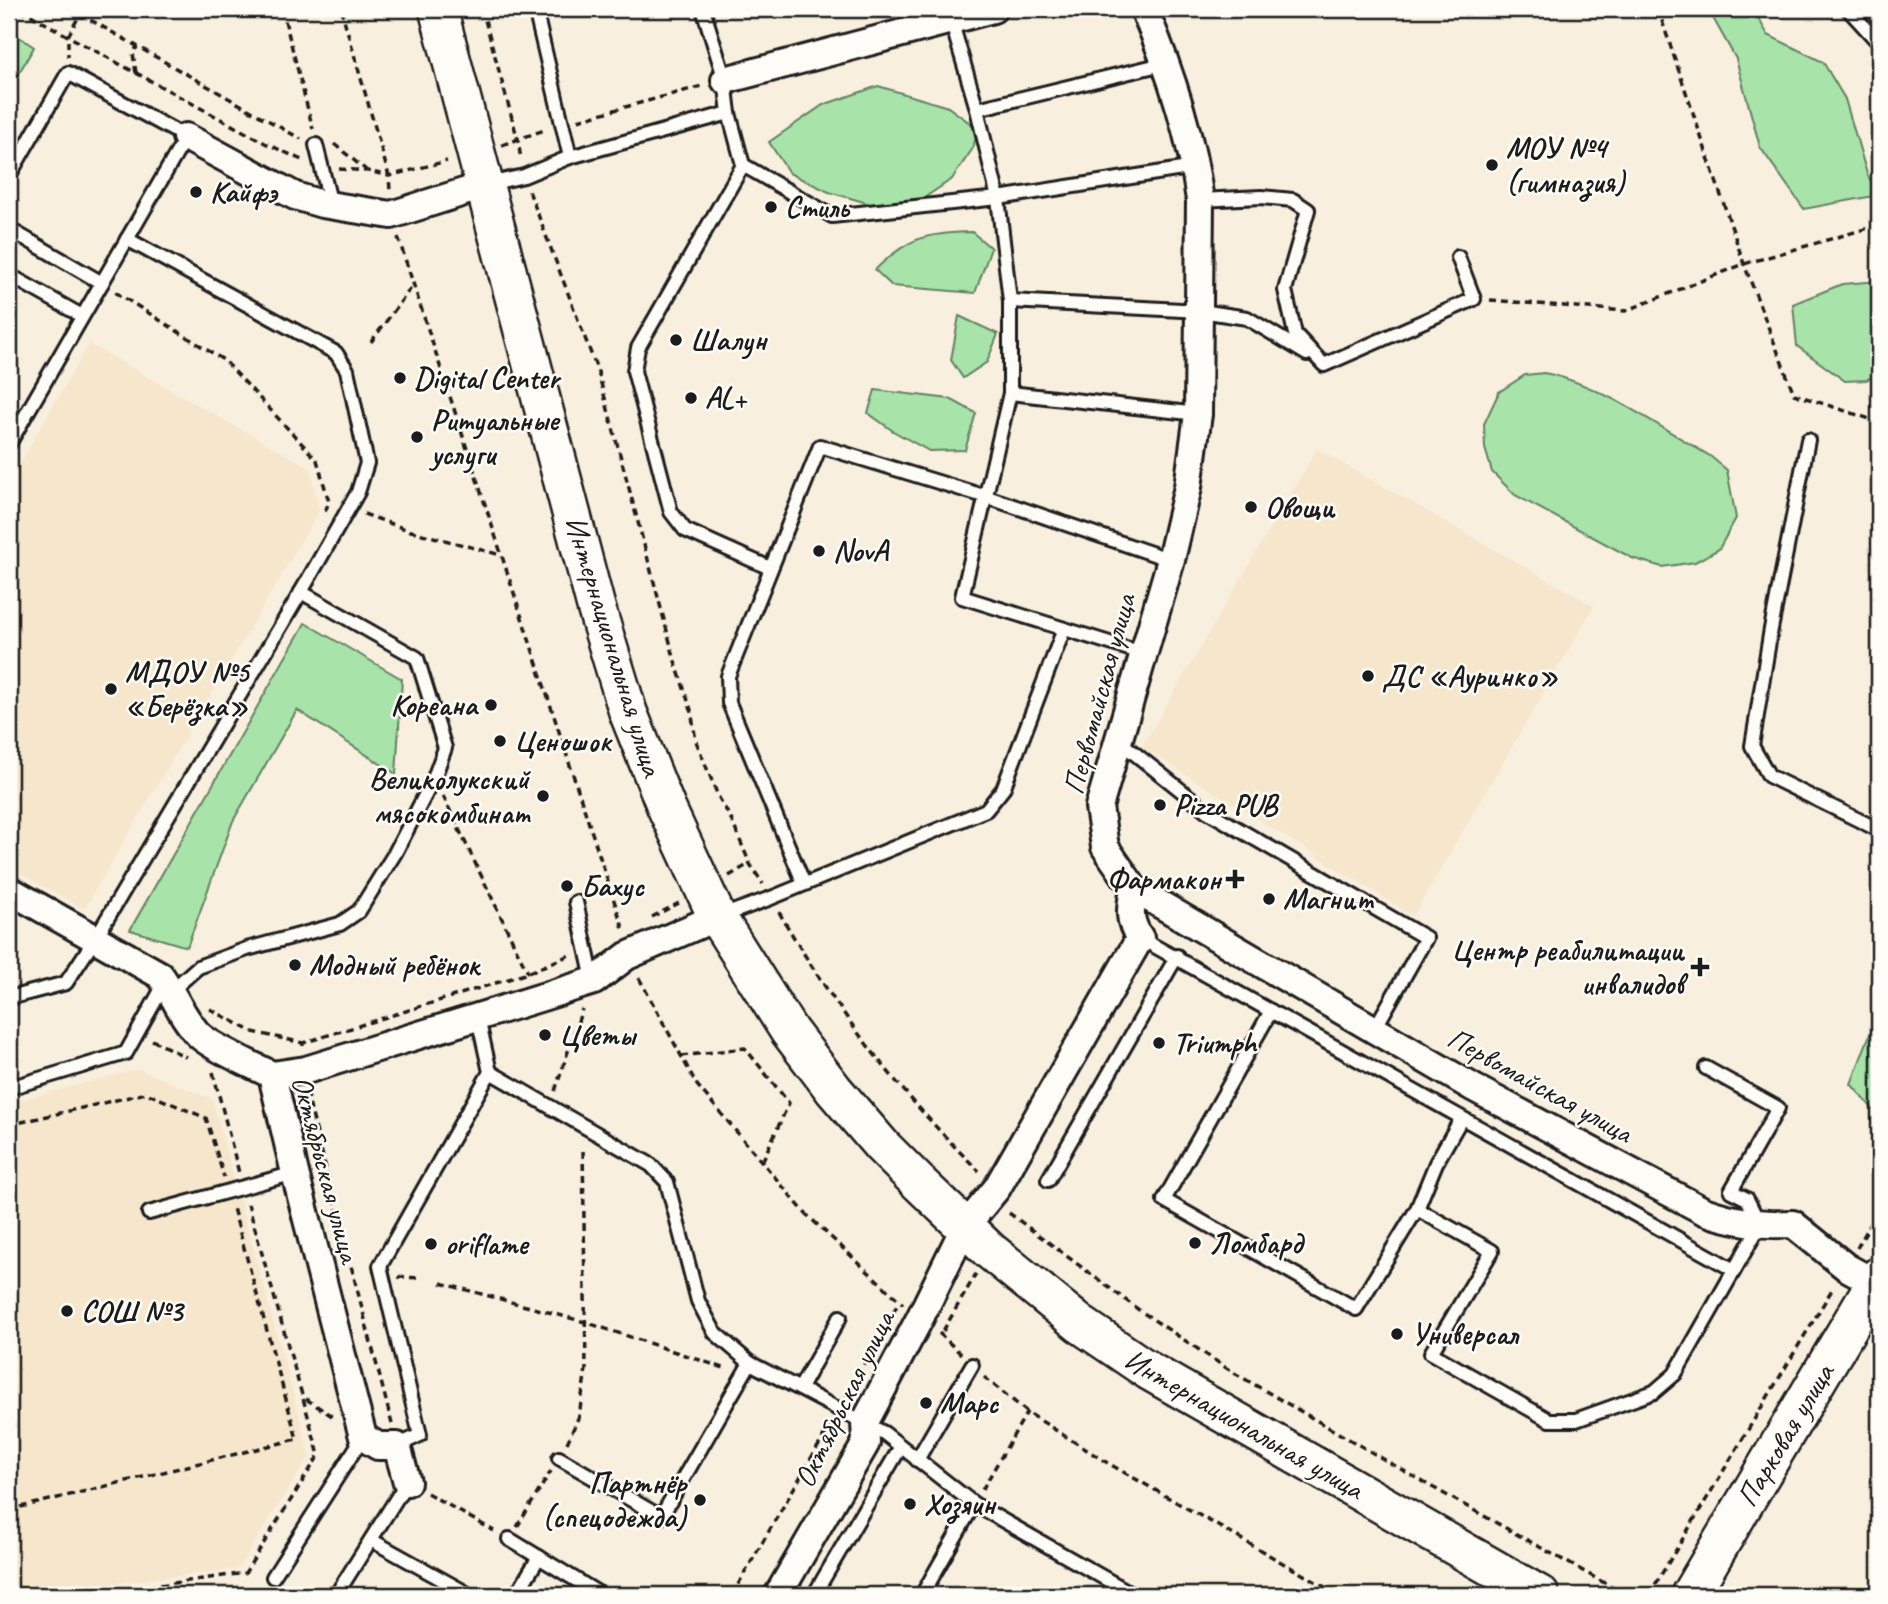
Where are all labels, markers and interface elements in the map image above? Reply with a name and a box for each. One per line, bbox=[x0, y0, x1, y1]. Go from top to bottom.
place label: МОУ №4 (гимназия) bbox=[1506, 129, 1626, 202]
marker: МОУ №4 (гимназия) bbox=[1484, 157, 1500, 173]
place label: Кайфэ bbox=[210, 173, 279, 211]
marker: Кайфэ bbox=[188, 184, 204, 200]
place label: Стиль bbox=[785, 188, 850, 226]
marker: Стиль bbox=[763, 199, 779, 215]
place label: Шалун bbox=[690, 321, 768, 360]
marker: Шалун bbox=[668, 332, 684, 348]
place label: Digital Center bbox=[414, 359, 562, 397]
marker: Digital Center bbox=[392, 370, 408, 386]
place label: AL+ bbox=[705, 379, 748, 417]
marker: AL+ bbox=[683, 390, 699, 406]
place label: Ритуальные услуги bbox=[428, 401, 561, 474]
marker: Ритуальные услуги bbox=[409, 429, 425, 445]
place label: Овощи bbox=[1265, 488, 1336, 526]
marker: Овощи bbox=[1243, 499, 1259, 515]
street label: Интернациональная улица bbox=[556, 511, 672, 782]
place label: NovA bbox=[833, 532, 891, 570]
marker: NovA bbox=[811, 543, 827, 559]
street label: Первомайская улица bbox=[1054, 588, 1144, 798]
place label: МДОУ №5 «Берёзка» bbox=[125, 653, 252, 726]
place label: ДС «Ауринко» bbox=[1382, 657, 1559, 695]
marker: ДС «Ауринко» bbox=[1360, 668, 1376, 684]
marker: МДОУ №5 «Берёзка» bbox=[103, 681, 119, 697]
place label: Кореана bbox=[390, 686, 480, 724]
marker: Кореана bbox=[483, 697, 499, 713]
place label: Ценошок bbox=[514, 722, 613, 760]
marker: Ценошок bbox=[492, 733, 508, 749]
place label: Великолукский мясокомбинат bbox=[369, 760, 532, 832]
place label: Pizza PUB bbox=[1174, 786, 1280, 824]
marker: Великолукский мясокомбинат bbox=[535, 788, 551, 804]
marker: Pizza PUB bbox=[1152, 797, 1168, 813]
place label: Фармакон bbox=[1107, 860, 1223, 898]
place label: Бахус bbox=[581, 867, 645, 906]
marker: Фармакон bbox=[1227, 871, 1243, 887]
marker: Бахус bbox=[559, 878, 575, 894]
place label: Магнит bbox=[1283, 880, 1374, 918]
marker: Магнит bbox=[1261, 891, 1277, 907]
place label: Центр реабилитации инвалидов bbox=[1451, 931, 1689, 1003]
place label: Модный ребёнок bbox=[309, 946, 481, 984]
marker: Модный ребёнок bbox=[287, 957, 303, 973]
marker: Центр реабилитации инвалидов bbox=[1690, 957, 1710, 977]
place label: Цветы bbox=[559, 1016, 637, 1054]
street label: Первомайская улица bbox=[1441, 1019, 1641, 1152]
place label: Triumph bbox=[1173, 1024, 1258, 1062]
marker: Цветы bbox=[537, 1027, 553, 1043]
marker: Triumph bbox=[1151, 1035, 1167, 1051]
street label: Октябрьская улица bbox=[283, 1072, 370, 1269]
place label: Ломбард bbox=[1209, 1224, 1306, 1262]
place label: oriflame bbox=[445, 1225, 530, 1263]
marker: Ломбард bbox=[1187, 1235, 1203, 1251]
marker: oriflame bbox=[423, 1236, 439, 1252]
place label: СОШ №3 bbox=[81, 1292, 185, 1330]
street label: Октябрьская улица bbox=[785, 1302, 904, 1493]
marker: СОШ №3 bbox=[59, 1303, 75, 1319]
place label: Универсал bbox=[1411, 1315, 1520, 1353]
marker: Универсал bbox=[1389, 1326, 1405, 1342]
street label: Интернациональная улица bbox=[1118, 1340, 1372, 1509]
street label: Парковая улица bbox=[1728, 1355, 1843, 1513]
place label: Марс bbox=[940, 1384, 1000, 1422]
marker: Марс bbox=[918, 1395, 934, 1411]
place label: Партнёр (спецодежда) bbox=[542, 1464, 689, 1536]
place label: Хозяин bbox=[924, 1485, 997, 1524]
marker: Партнёр (спецодежда) bbox=[692, 1492, 708, 1508]
marker: Хозяин bbox=[902, 1496, 918, 1512]

